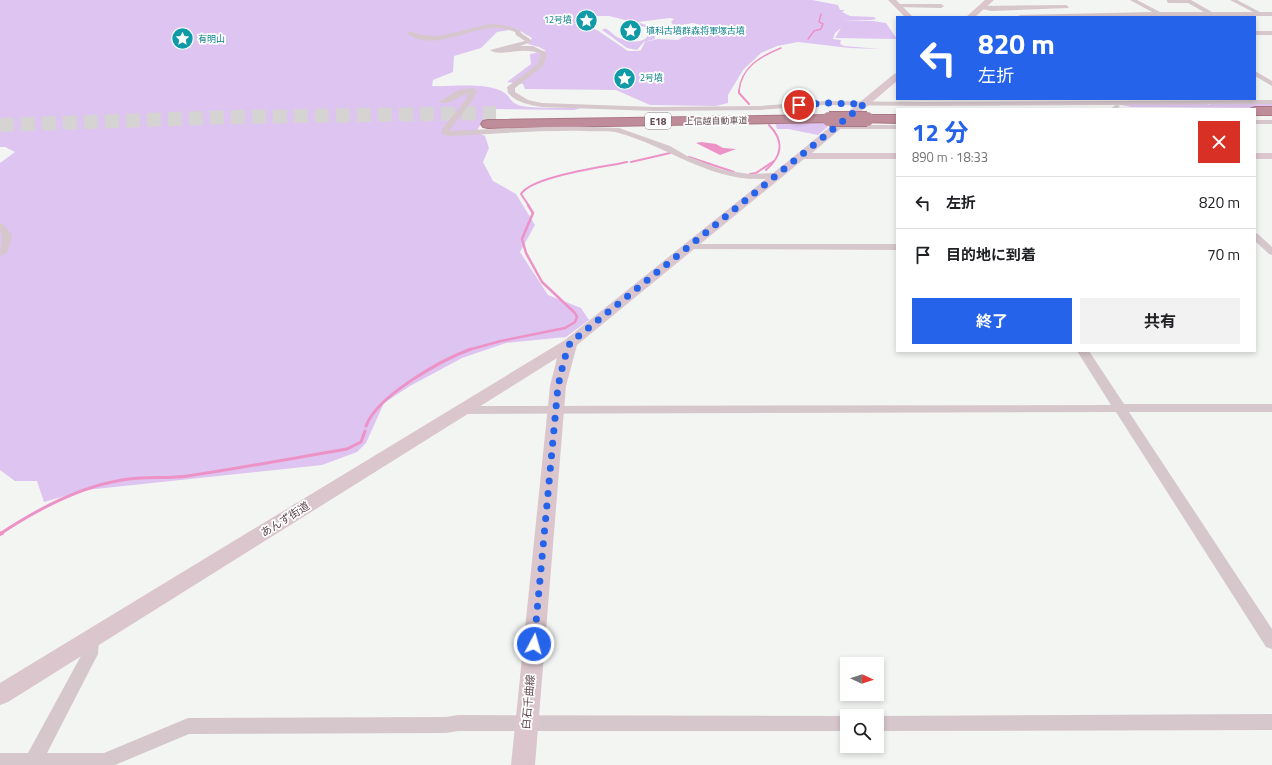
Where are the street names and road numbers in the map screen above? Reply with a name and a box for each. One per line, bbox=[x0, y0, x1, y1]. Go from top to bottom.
road number: E18 bbox=[645, 113, 671, 129]
street label: 上信越自動車道 bbox=[684, 113, 748, 128]
street label: あんず街道 bbox=[257, 498, 313, 540]
street label: 白石千曲線 bbox=[518, 674, 538, 730]

